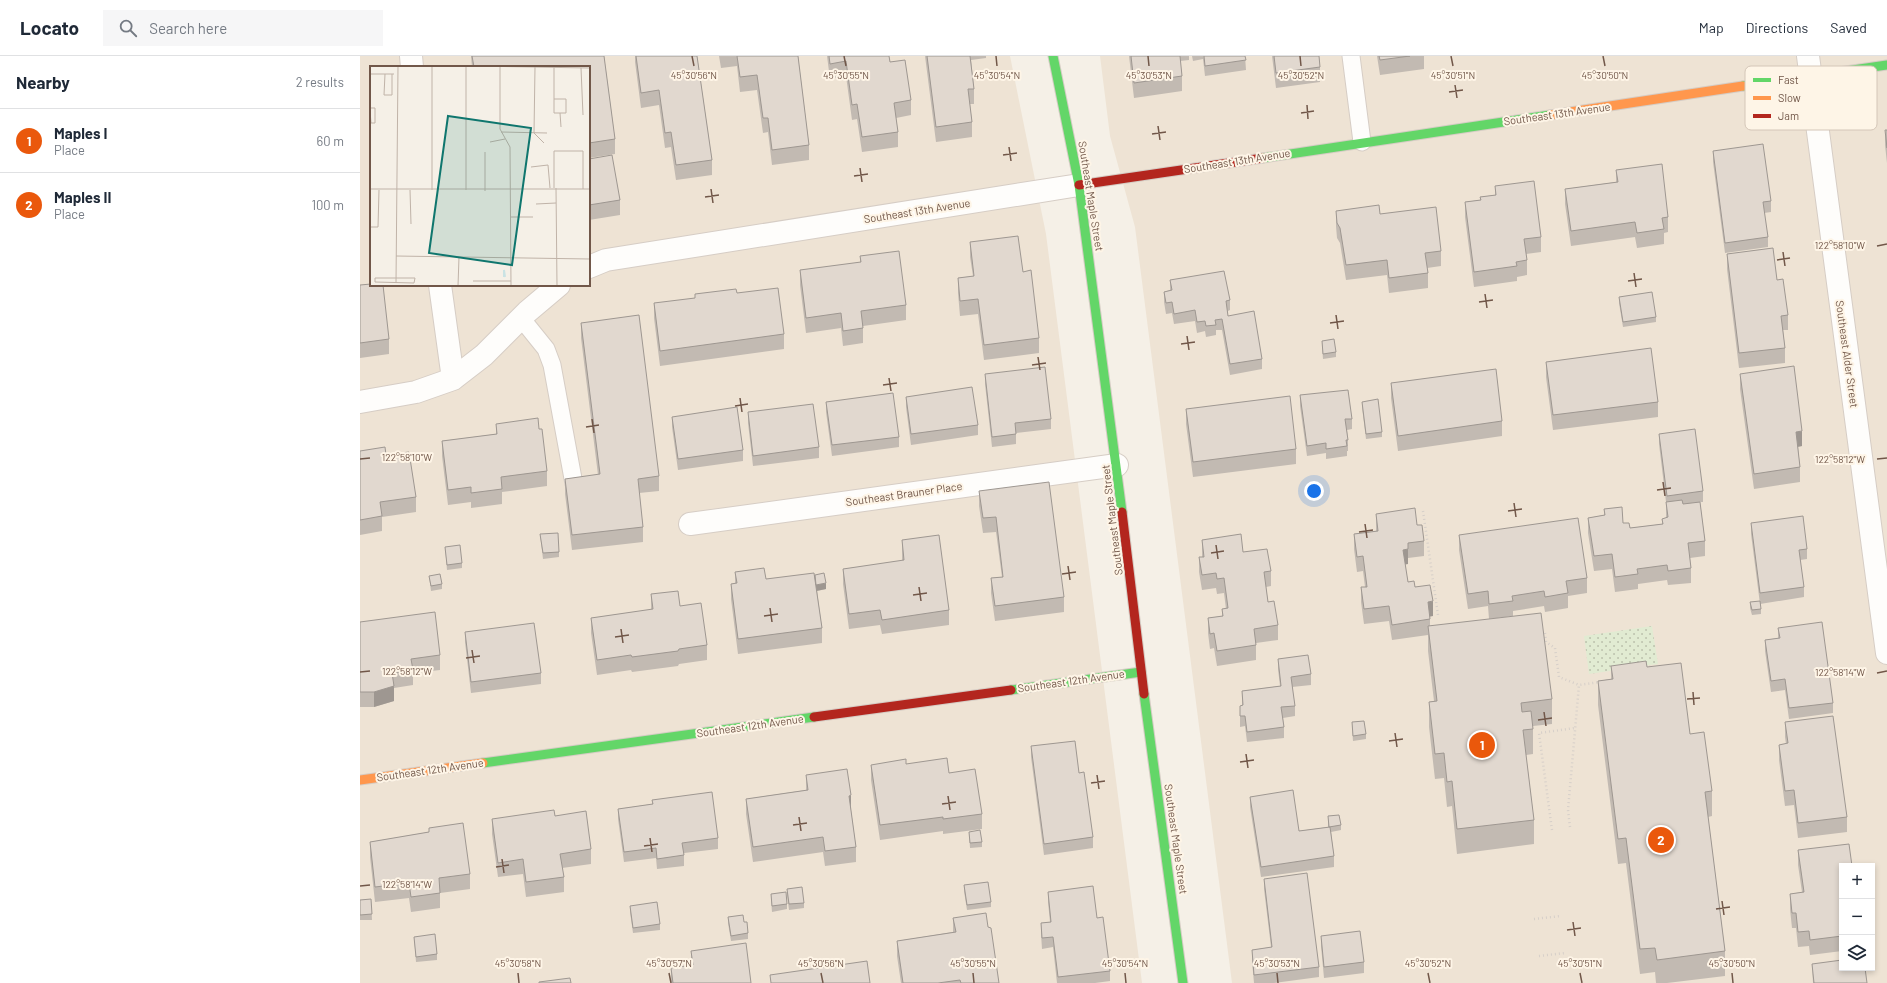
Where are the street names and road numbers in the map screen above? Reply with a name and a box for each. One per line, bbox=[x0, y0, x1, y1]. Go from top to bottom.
street label: Southeast 13th Avenue bbox=[1503, 100, 1611, 127]
street label: Southeast Maple Street bbox=[1076, 140, 1107, 252]
street label: Southeast 13th Avenue bbox=[1183, 146, 1291, 175]
street label: Southeast 13th Avenue bbox=[863, 196, 971, 225]
street label: Southeast Alder Street bbox=[1834, 299, 1861, 409]
street label: Southeast Maple Street bbox=[1098, 464, 1125, 576]
street label: Southeast Brauner Place bbox=[845, 479, 963, 508]
street label: Southeast 12th Avenue bbox=[1017, 667, 1125, 694]
street label: Southeast 12th Avenue bbox=[696, 712, 804, 739]
street label: Southeast 12th Avenue bbox=[376, 756, 484, 783]
street label: Southeast Maple Street bbox=[1162, 783, 1191, 895]

